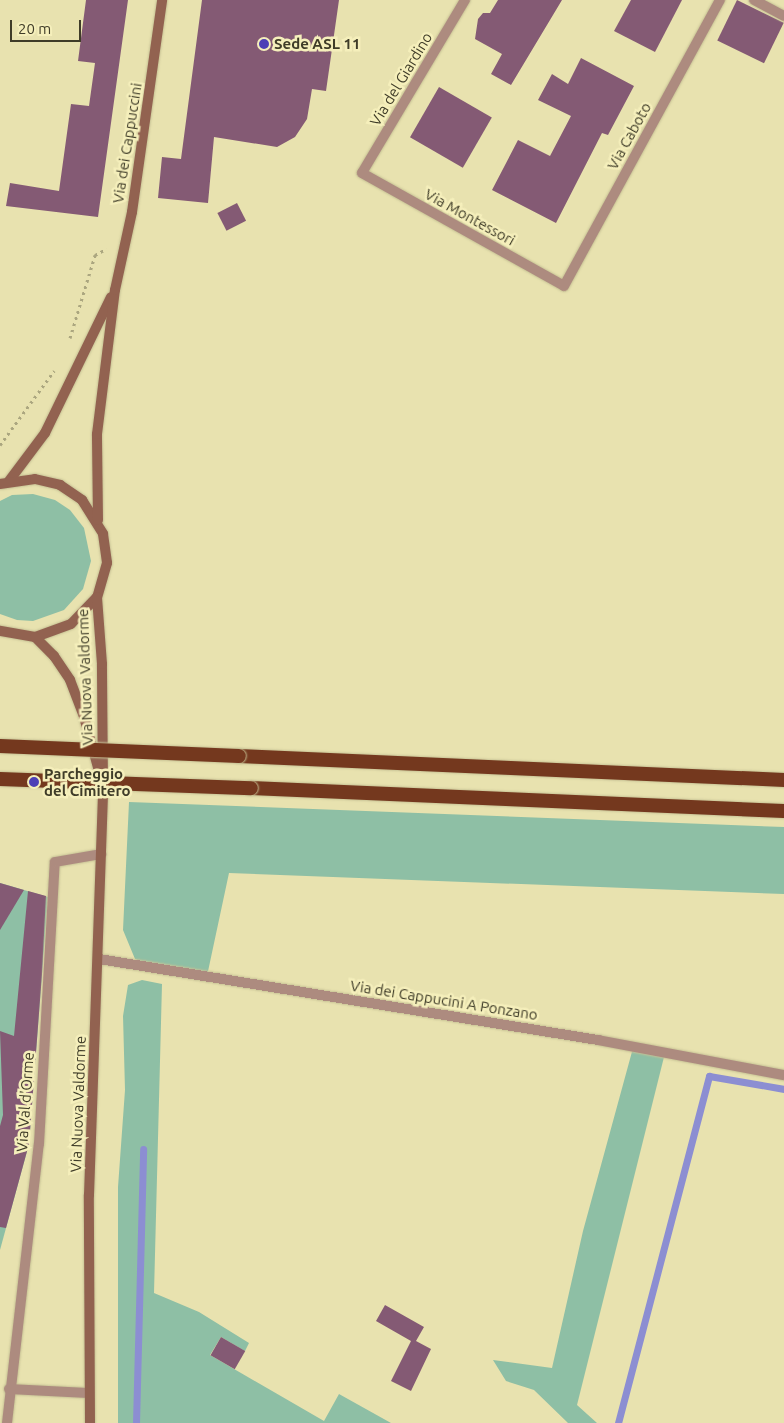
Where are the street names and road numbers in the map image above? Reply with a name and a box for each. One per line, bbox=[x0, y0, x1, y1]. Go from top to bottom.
street label: Via del Giardino bbox=[366, 29, 436, 129]
street label: Via dei Cappuccini bbox=[109, 81, 145, 205]
street label: Via Caboto bbox=[603, 99, 655, 173]
street label: Via Montessori bbox=[422, 185, 518, 249]
street label: Via Nuova Valdorme bbox=[74, 608, 96, 746]
street label: Via dei Cappucini A Ponzano bbox=[349, 976, 539, 1024]
street label: Via Nuova Valdorme bbox=[67, 1035, 89, 1173]
street label: Via Val d'Orme bbox=[13, 1052, 37, 1152]

